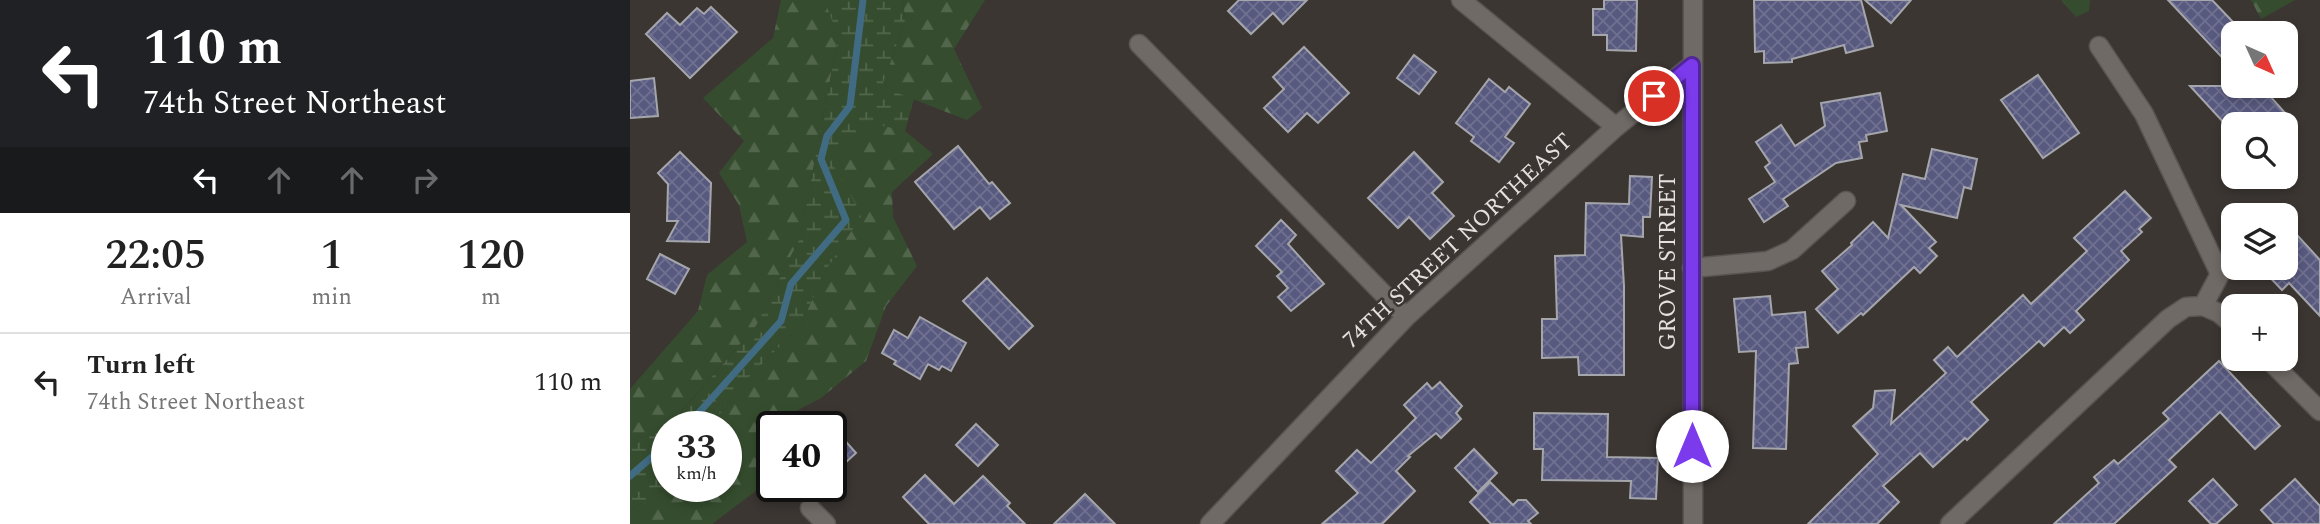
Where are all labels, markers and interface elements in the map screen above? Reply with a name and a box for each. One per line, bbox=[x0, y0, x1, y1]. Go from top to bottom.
text: 110 m bbox=[143, 11, 282, 86]
north arrow bbox=[2221, 21, 2298, 98]
map controls bbox=[2221, 21, 2298, 371]
icon: left bbox=[28, 28, 119, 119]
pin bbox=[1624, 66, 1684, 126]
icon: arrive bbox=[1635, 77, 1673, 115]
text: 74th Street Northeast bbox=[143, 79, 447, 128]
button: search bbox=[2221, 112, 2298, 189]
street label: 74TH STREET NORTHEAST bbox=[1335, 125, 1581, 357]
icon: left bbox=[187, 161, 225, 199]
icon: ahead bbox=[260, 161, 298, 199]
icon: ahead bbox=[333, 161, 371, 199]
icon: right bbox=[406, 161, 444, 199]
street label: GROVE STREET bbox=[1651, 174, 1686, 350]
button: layers bbox=[2221, 203, 2298, 280]
text: 22:05 bbox=[105, 224, 206, 287]
text: 1 bbox=[320, 224, 343, 287]
text: 120 bbox=[457, 224, 525, 287]
text: Arrival bbox=[120, 280, 192, 315]
text: min bbox=[312, 280, 352, 315]
text: m bbox=[481, 280, 501, 315]
button: + bbox=[2221, 294, 2298, 371]
text: Turn left bbox=[87, 345, 195, 385]
text: 110 m bbox=[534, 362, 602, 402]
icon: left bbox=[28, 363, 66, 401]
text: 74th Street Northeast bbox=[87, 385, 305, 420]
position arrow bbox=[1655, 409, 1729, 483]
speed limit sign: 40 bbox=[756, 411, 847, 502]
text: 33 bbox=[677, 421, 716, 474]
text: km/h bbox=[676, 460, 717, 487]

